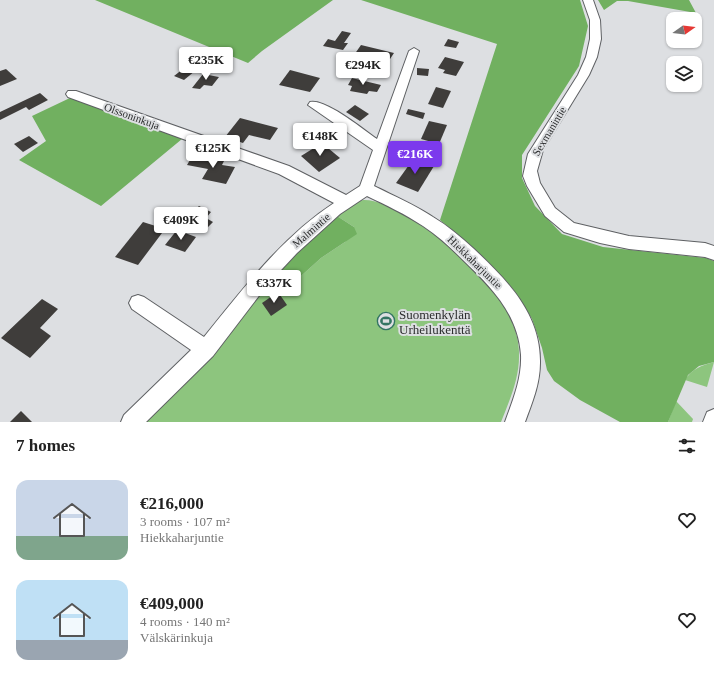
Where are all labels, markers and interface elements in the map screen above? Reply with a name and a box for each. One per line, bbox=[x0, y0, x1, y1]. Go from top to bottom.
north arrow bbox=[666, 12, 702, 48]
map controls bbox=[666, 12, 702, 92]
pin: €235K bbox=[178, 47, 234, 81]
text: €235K bbox=[188, 52, 224, 67]
pin: €294K bbox=[335, 52, 391, 86]
button: layers bbox=[666, 56, 702, 92]
text: €294K bbox=[345, 57, 381, 72]
street label: Olssoninkuja bbox=[103, 100, 161, 132]
street label: Sexmanintie bbox=[530, 104, 568, 158]
pin: €148K bbox=[292, 123, 348, 157]
text: €148K bbox=[302, 128, 338, 143]
pin: €125K bbox=[185, 135, 241, 169]
text: €125K bbox=[195, 140, 231, 155]
pin: €216K bbox=[387, 141, 443, 175]
text: €216K bbox=[397, 146, 433, 161]
pin: €409K bbox=[153, 207, 209, 241]
street label: Malmintie bbox=[290, 210, 332, 250]
text: €409K bbox=[163, 212, 199, 227]
street label: Hiekkaharjuntie bbox=[445, 233, 505, 291]
pin: €337K bbox=[246, 270, 302, 304]
text: €337K bbox=[256, 275, 292, 290]
place label: Suomenkylän Urheilukenttä bbox=[399, 307, 471, 337]
sports icon: Suomenkylän Urheilukenttä bbox=[376, 311, 396, 331]
icon: filters bbox=[676, 435, 698, 457]
text: 7 homes bbox=[16, 436, 75, 455]
text: €216,000 bbox=[140, 494, 204, 513]
icon: home bbox=[48, 496, 96, 544]
icon: heart bbox=[676, 509, 698, 531]
text: 3 rooms · 107 m² bbox=[140, 514, 230, 529]
text: Hiekkaharjuntie bbox=[140, 530, 224, 545]
text: €409,000 bbox=[140, 594, 204, 613]
icon: home bbox=[48, 596, 96, 644]
icon: heart bbox=[676, 609, 698, 631]
text: 4 rooms · 140 m² bbox=[140, 614, 230, 629]
text: Välskärinkuja bbox=[140, 630, 213, 645]

